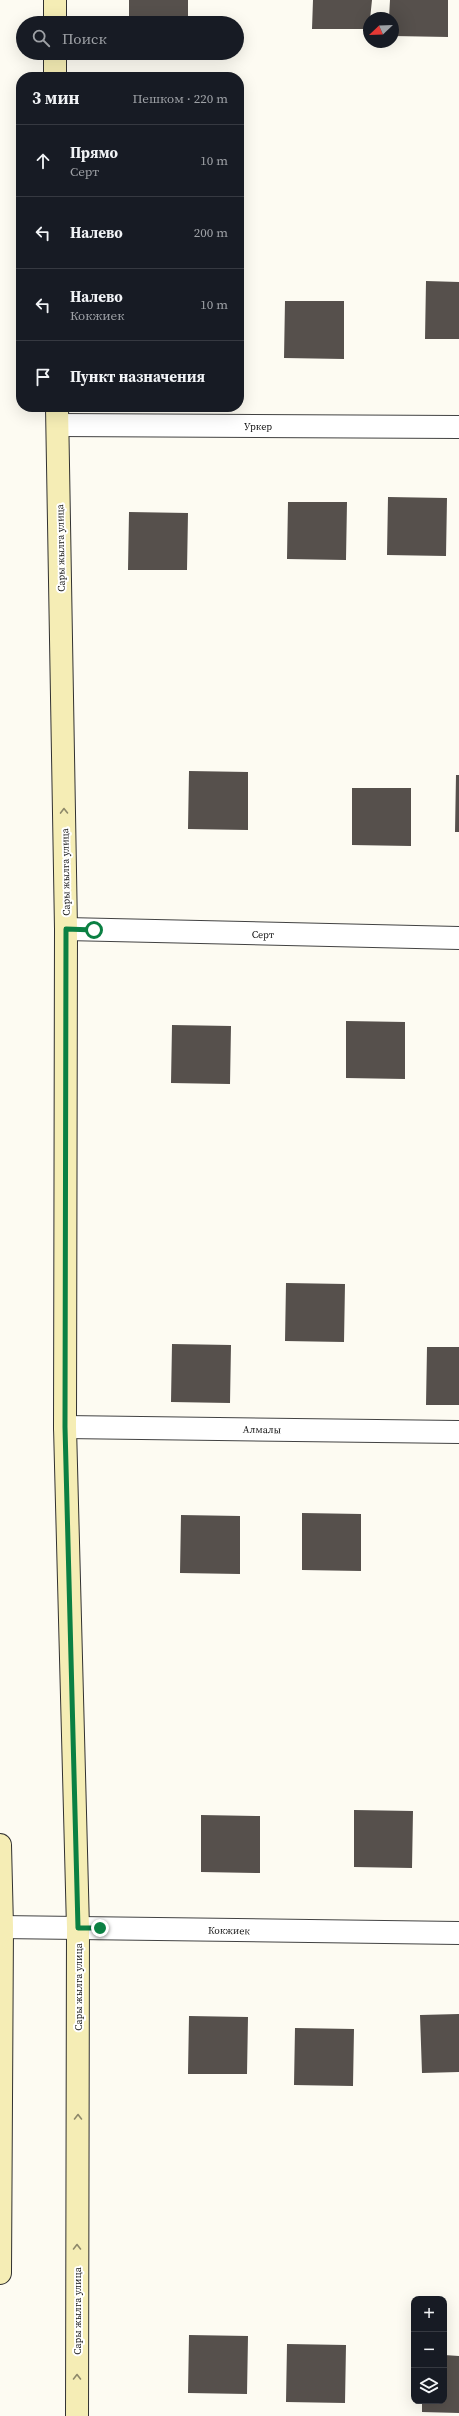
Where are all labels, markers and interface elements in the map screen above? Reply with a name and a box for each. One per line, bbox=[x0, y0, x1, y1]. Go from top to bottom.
north arrow bbox=[363, 12, 399, 48]
search box bbox=[16, 16, 244, 60]
icon: search bbox=[30, 27, 52, 49]
text: Поиск bbox=[62, 28, 107, 49]
text: 3 мин bbox=[32, 86, 80, 110]
text: Пешком · 220 m bbox=[133, 90, 228, 107]
text: Прямо bbox=[70, 142, 118, 163]
icon: ahead bbox=[32, 150, 54, 172]
text: 10 m bbox=[200, 152, 228, 169]
text: Серт bbox=[70, 163, 99, 180]
icon: left bbox=[32, 222, 54, 244]
text: Налево bbox=[70, 222, 123, 243]
text: 200 m bbox=[194, 224, 228, 241]
text: Налево bbox=[70, 286, 123, 307]
icon: left bbox=[32, 294, 54, 316]
text: 10 m bbox=[200, 296, 228, 313]
text: Кокжиек bbox=[70, 307, 124, 324]
icon: arrive bbox=[32, 366, 54, 388]
text: Пункт назначения bbox=[70, 366, 205, 387]
street label: Уркер bbox=[244, 420, 272, 433]
street label: Сары жылга улица bbox=[53, 503, 68, 592]
one-way arrow bbox=[60, 808, 68, 814]
street label: Сары жылга улица bbox=[58, 827, 73, 916]
route start bbox=[85, 921, 103, 939]
street label: Серт bbox=[252, 928, 275, 941]
street label: Алмалы bbox=[243, 1423, 282, 1436]
route end bbox=[91, 1919, 109, 1937]
street label: Кокжиек bbox=[208, 1924, 250, 1937]
street label: Сары жылга улица bbox=[72, 1942, 85, 2031]
one-way arrow bbox=[73, 2114, 82, 2120]
one-way arrow bbox=[73, 2244, 81, 2250]
street label: Сары жылга улица bbox=[71, 2266, 84, 2355]
map controls bbox=[411, 2296, 447, 2404]
button: + bbox=[411, 2296, 447, 2332]
button: − bbox=[411, 2332, 447, 2368]
button: layers bbox=[411, 2368, 447, 2404]
one-way arrow bbox=[73, 2374, 81, 2380]

